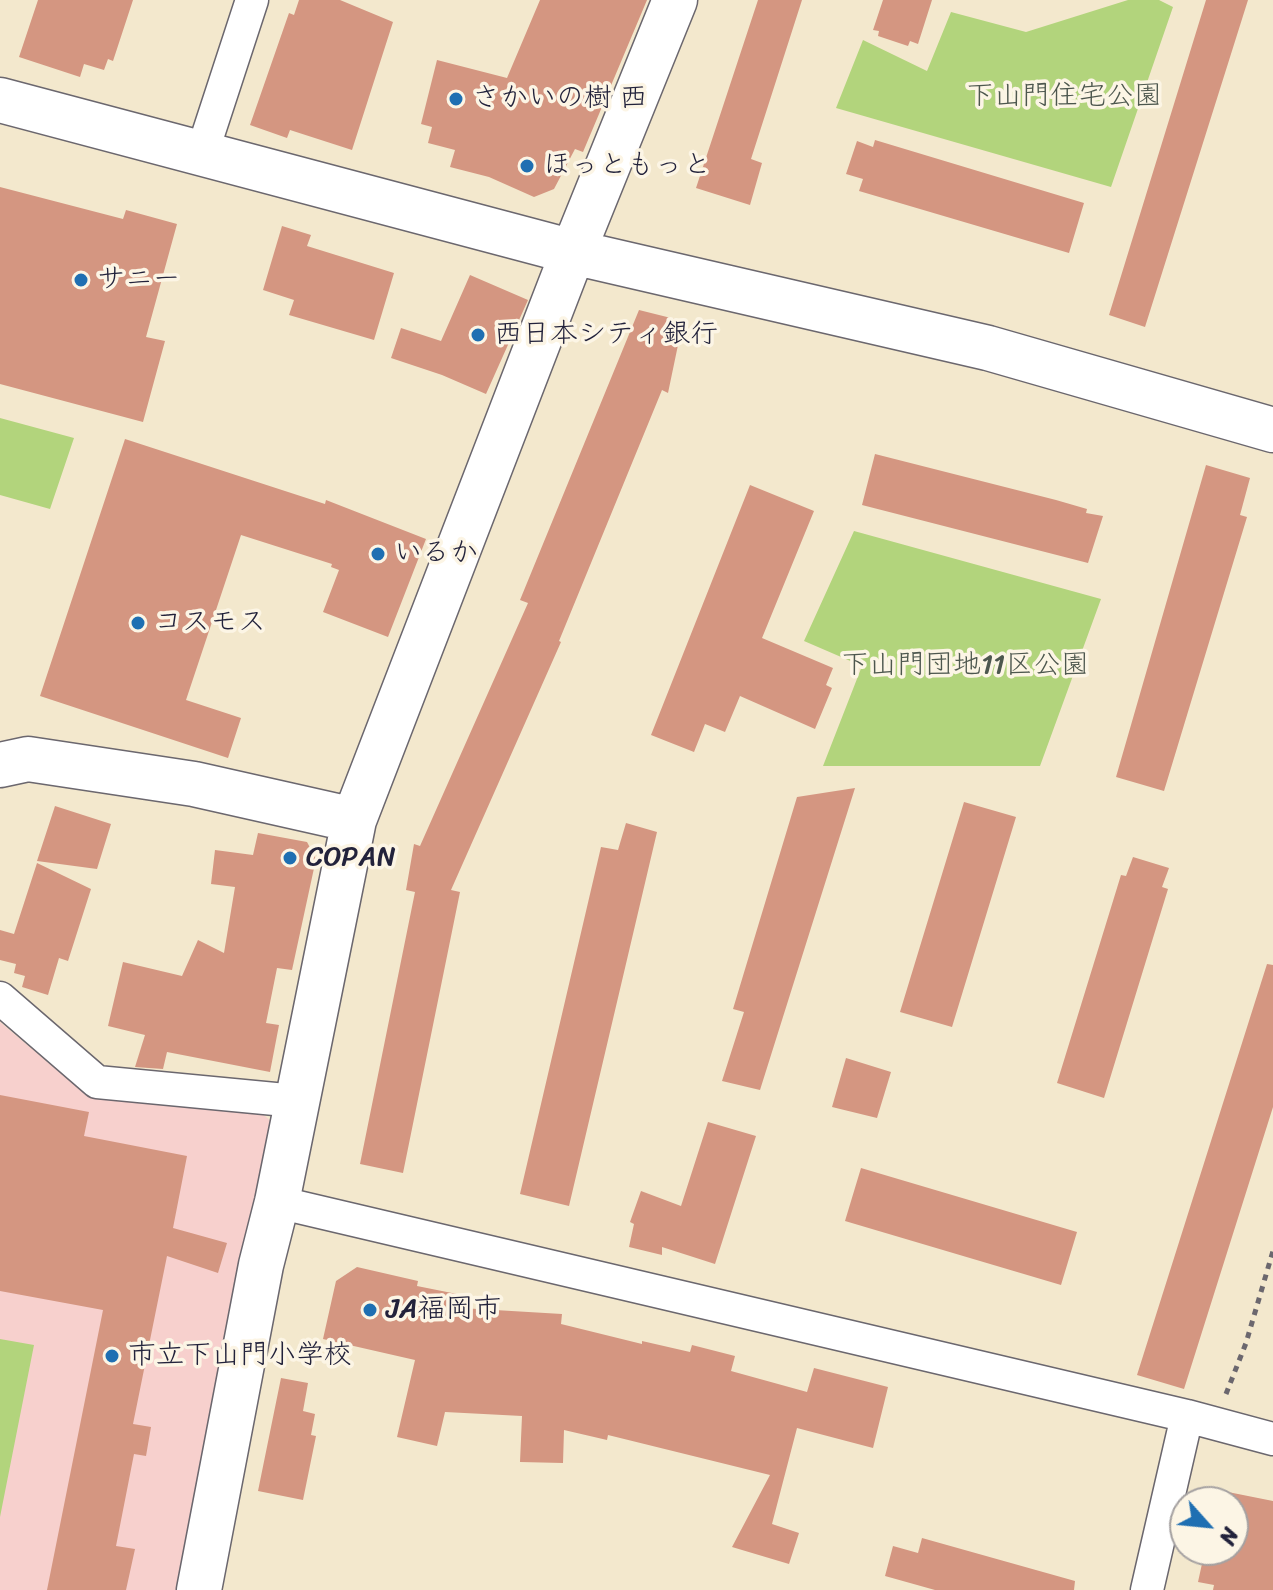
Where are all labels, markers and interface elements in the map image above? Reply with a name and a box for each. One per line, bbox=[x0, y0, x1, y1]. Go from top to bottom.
park label: 下山門住宅公園 bbox=[966, 80, 1162, 114]
place label: さかいの樹 西 bbox=[472, 82, 647, 116]
marker: さかいの樹 西 bbox=[447, 90, 465, 108]
place label: ほっともっと bbox=[543, 149, 711, 183]
marker: ほっともっと bbox=[518, 157, 536, 175]
place label: サニー bbox=[97, 263, 180, 297]
marker: サニー bbox=[72, 271, 90, 289]
place label: 西日本シティ銀行 bbox=[494, 318, 718, 352]
marker: 西日本シティ銀行 bbox=[469, 326, 487, 344]
place label: いるか bbox=[394, 537, 478, 571]
marker: いるか bbox=[369, 545, 387, 563]
place label: コスモス bbox=[154, 606, 266, 640]
marker: コスモス bbox=[129, 614, 147, 632]
park label: 下山門団地11区公園 bbox=[841, 649, 1089, 683]
place label: COPAN bbox=[306, 841, 396, 875]
marker: COPAN bbox=[281, 849, 299, 867]
place label: JA福岡市 bbox=[386, 1293, 501, 1327]
marker: JA福岡市 bbox=[361, 1301, 379, 1319]
place label: 市立下山門小学校 bbox=[128, 1339, 352, 1373]
marker: 市立下山門小学校 bbox=[103, 1347, 121, 1365]
north arrow bbox=[1169, 1486, 1249, 1566]
text: N bbox=[1208, 1521, 1250, 1552]

